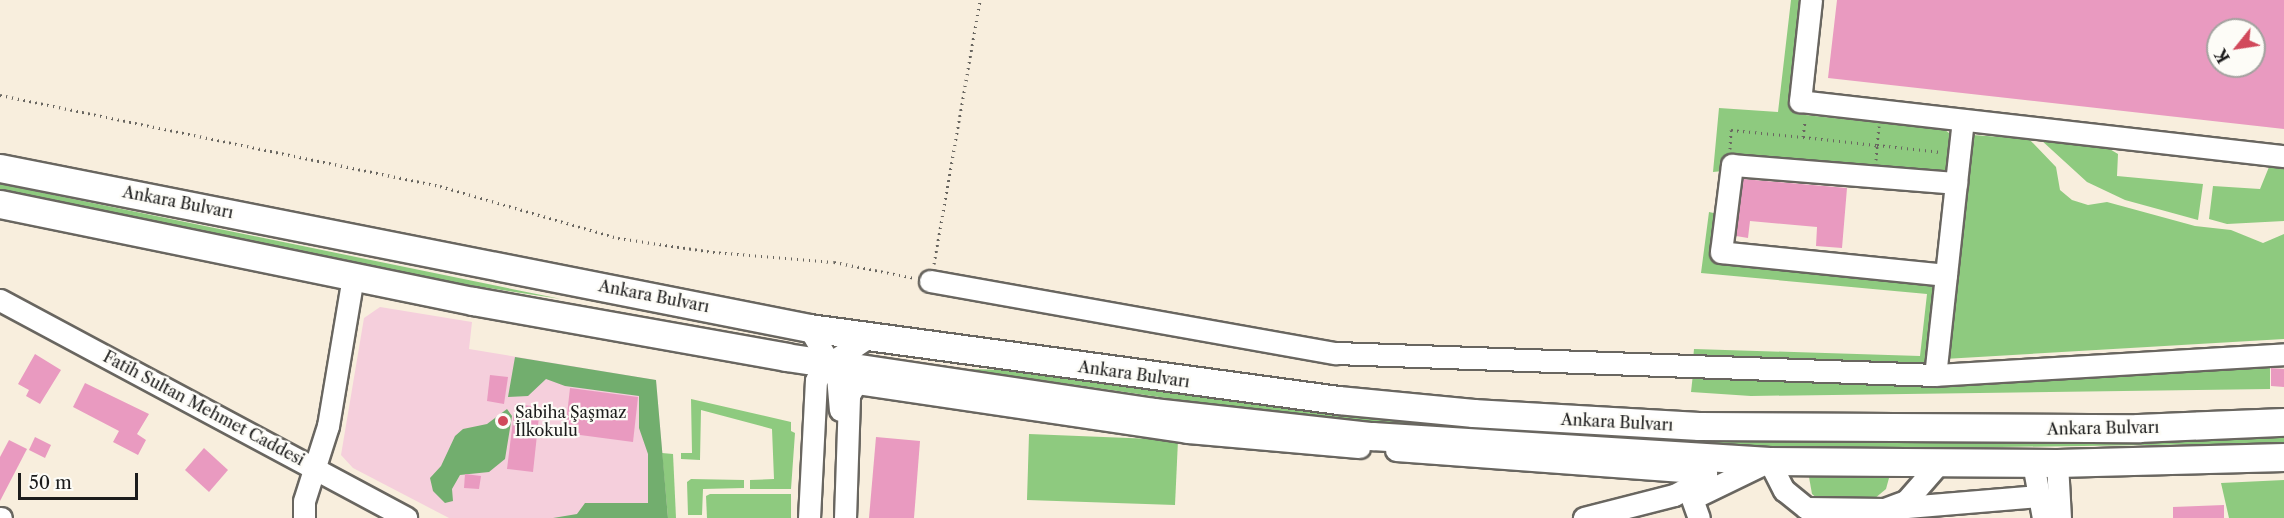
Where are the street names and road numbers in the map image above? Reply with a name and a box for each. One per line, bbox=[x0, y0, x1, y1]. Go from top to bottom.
street label: Ankara Bulvarı bbox=[121, 182, 235, 222]
street label: Ankara Bulvarı bbox=[597, 276, 711, 316]
street label: Fatih Sultan Mehmet Caddesi bbox=[100, 347, 308, 469]
street label: Ankara Bulvarı bbox=[1077, 357, 1191, 391]
street label: Ankara Bulvarı bbox=[1560, 409, 1674, 435]
street label: Ankara Bulvarı bbox=[2047, 417, 2159, 439]

